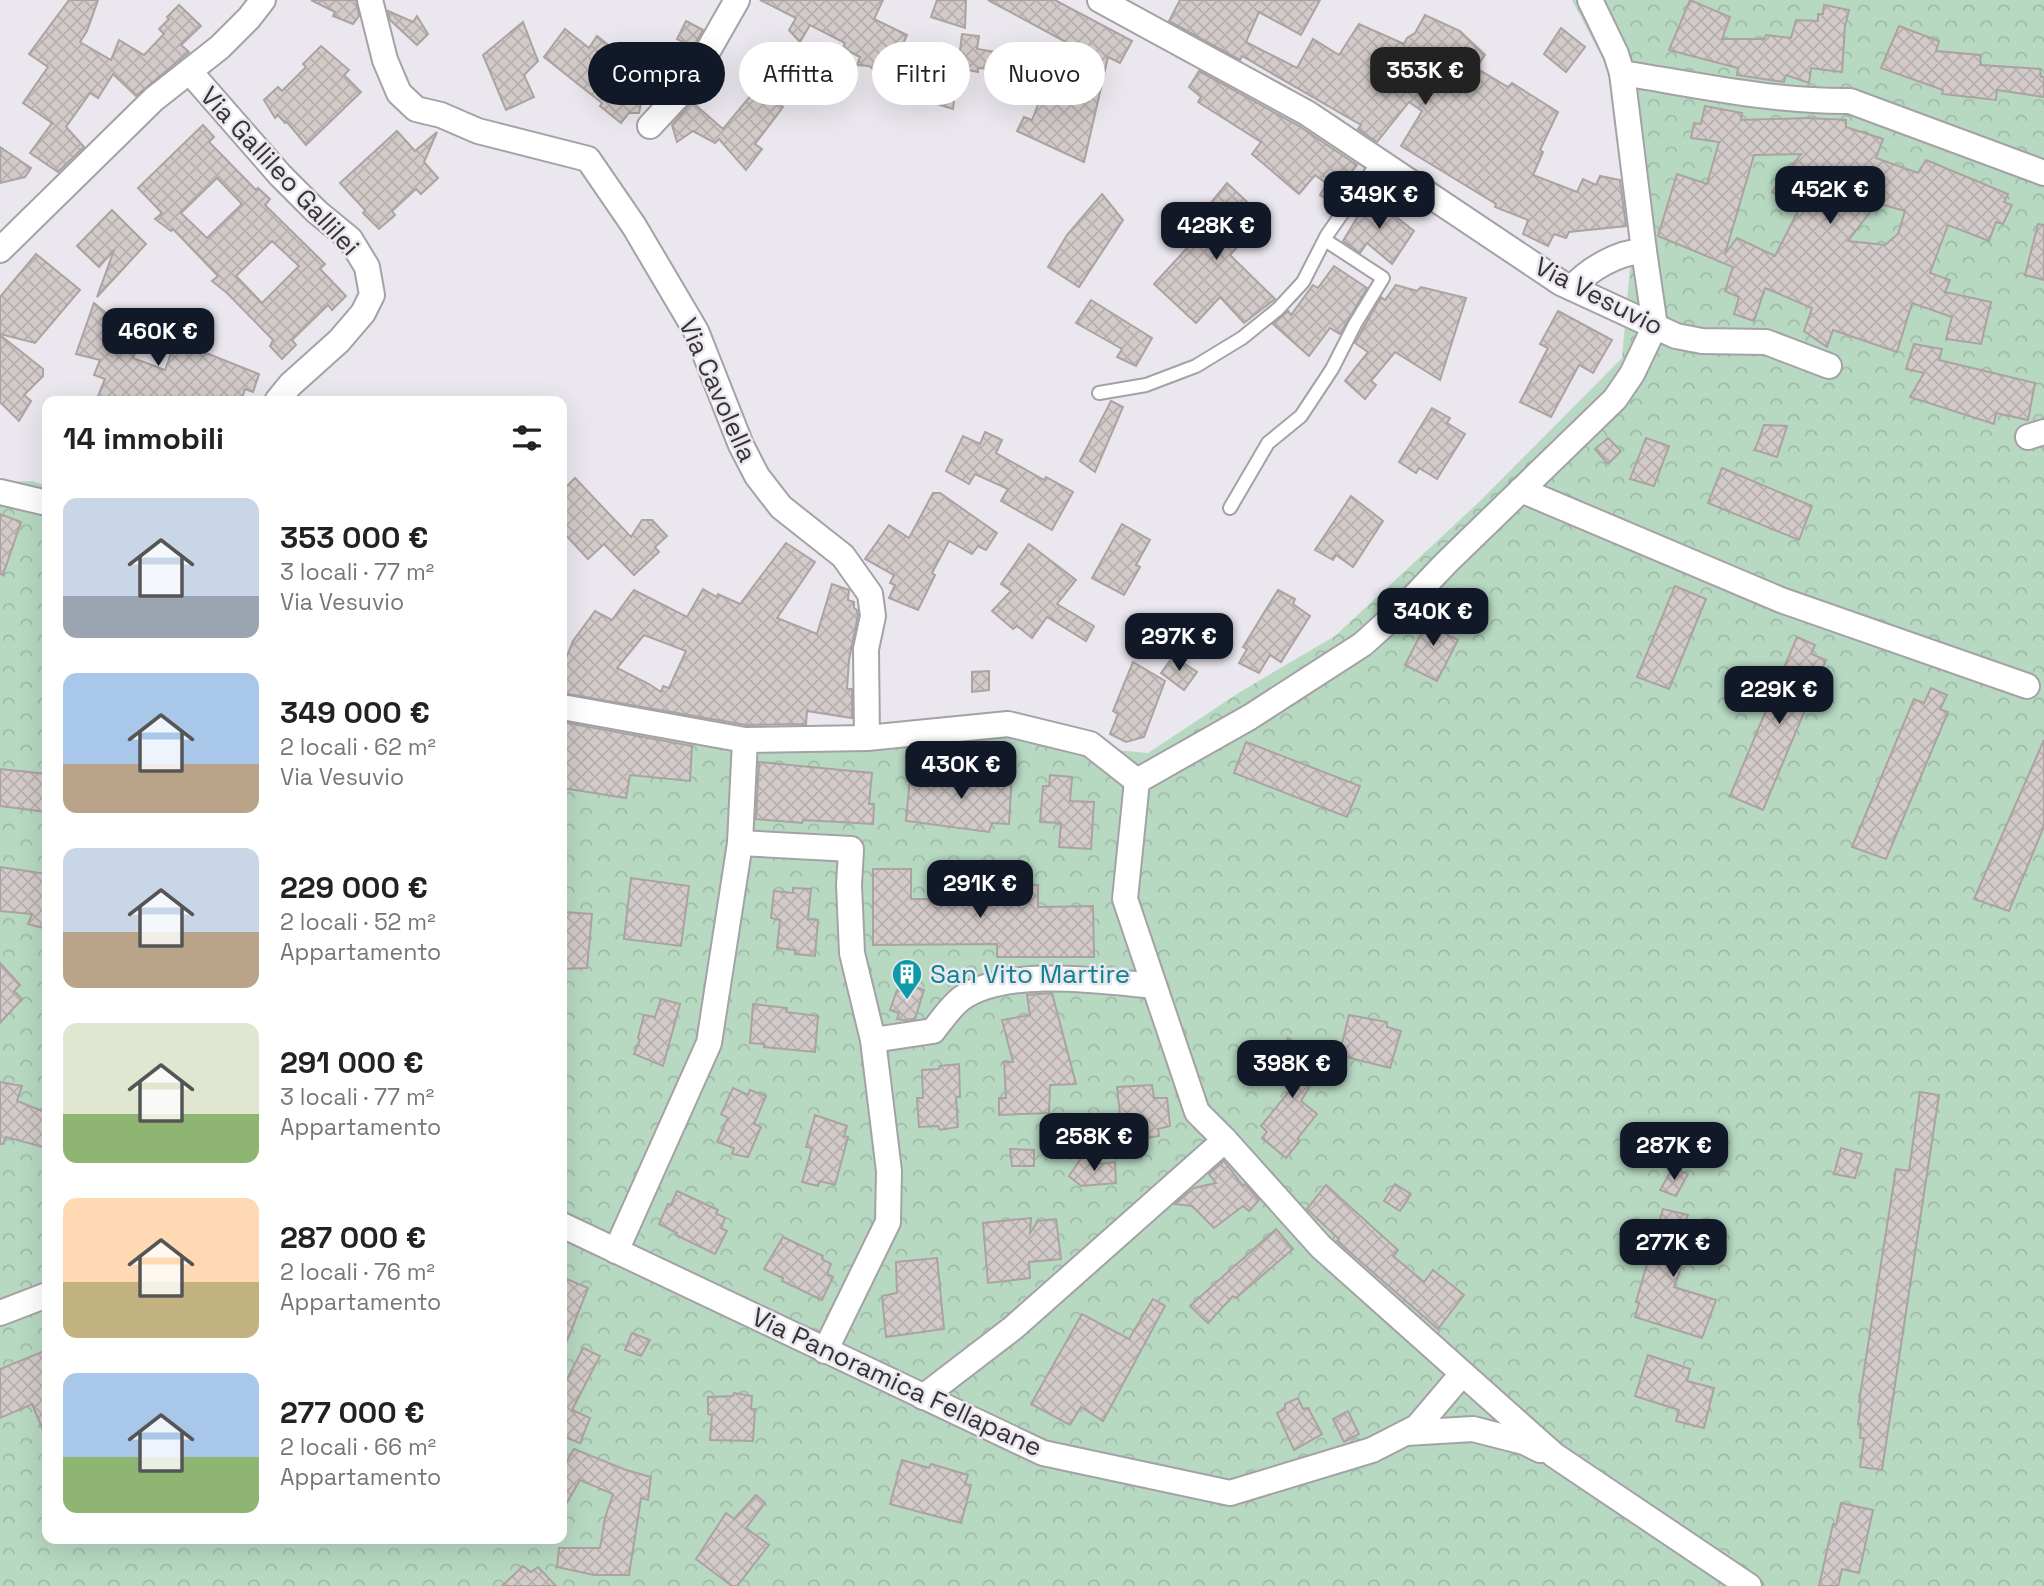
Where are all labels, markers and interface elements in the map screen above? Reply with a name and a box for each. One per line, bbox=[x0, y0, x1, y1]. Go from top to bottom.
chip: Compra bbox=[588, 42, 725, 105]
chip: Affitta bbox=[739, 42, 858, 105]
chip: Filtri bbox=[872, 42, 970, 105]
chip: Nuovo bbox=[984, 42, 1105, 105]
pin: 353K € bbox=[1368, 48, 1482, 107]
text: 353K € bbox=[1386, 55, 1464, 85]
street label: Via Gallileo Gallilei bbox=[193, 79, 367, 263]
pin: 452K € bbox=[1773, 166, 1887, 226]
pin: 349K € bbox=[1322, 172, 1436, 231]
text: 452K € bbox=[1791, 174, 1869, 204]
text: 349K € bbox=[1340, 179, 1418, 209]
pin: 428K € bbox=[1159, 202, 1273, 262]
text: 428K € bbox=[1177, 210, 1255, 240]
street label: Via Vesuvio bbox=[1529, 249, 1669, 343]
pin: 460K € bbox=[101, 308, 215, 368]
street label: Via Cavolella bbox=[671, 313, 765, 467]
text: 460K € bbox=[118, 316, 198, 346]
text: 14 immobili bbox=[63, 419, 224, 458]
icon: filters bbox=[508, 419, 546, 457]
text: 353 000 € bbox=[280, 518, 428, 557]
icon: home bbox=[119, 526, 203, 610]
text: 3 locali · 77 m² bbox=[280, 557, 434, 587]
text: Via Vesuvio bbox=[280, 587, 404, 617]
pin: 340K € bbox=[1376, 588, 1490, 648]
text: 340K € bbox=[1393, 596, 1473, 626]
pin: 297K € bbox=[1122, 614, 1236, 673]
text: 297K € bbox=[1141, 621, 1217, 651]
pin: 229K € bbox=[1722, 666, 1836, 726]
text: 229K € bbox=[1740, 674, 1818, 704]
text: 349 000 € bbox=[280, 693, 430, 732]
icon: home bbox=[119, 701, 203, 785]
text: 2 locali · 62 m² bbox=[280, 732, 436, 762]
pin: 430K € bbox=[904, 742, 1018, 801]
text: 430K € bbox=[921, 749, 1001, 779]
text: Via Vesuvio bbox=[280, 762, 404, 792]
pin: 291K € bbox=[923, 860, 1037, 920]
text: 229 000 € bbox=[280, 868, 428, 907]
text: 291K € bbox=[943, 868, 1017, 898]
icon: home bbox=[119, 876, 203, 960]
text: 2 locali · 52 m² bbox=[280, 907, 436, 937]
text: Appartamento bbox=[280, 937, 441, 967]
building icon: San Vito Martire bbox=[890, 957, 924, 1001]
place label: San Vito Martire bbox=[930, 957, 1130, 991]
pin: 398K € bbox=[1235, 1040, 1349, 1100]
text: 291 000 € bbox=[280, 1043, 424, 1082]
text: 398K € bbox=[1253, 1048, 1331, 1078]
icon: home bbox=[119, 1051, 203, 1135]
text: 3 locali · 77 m² bbox=[280, 1082, 434, 1112]
text: Appartamento bbox=[280, 1112, 441, 1142]
pin: 258K € bbox=[1037, 1114, 1151, 1173]
text: 258K € bbox=[1055, 1121, 1133, 1151]
pin: 287K € bbox=[1617, 1122, 1731, 1182]
text: 287K € bbox=[1636, 1130, 1712, 1160]
text: 287 000 € bbox=[280, 1218, 426, 1257]
pin: 277K € bbox=[1616, 1220, 1730, 1279]
icon: home bbox=[119, 1226, 203, 1310]
text: 277K € bbox=[1636, 1227, 1710, 1257]
text: 2 locali · 76 m² bbox=[280, 1257, 435, 1287]
text: Appartamento bbox=[280, 1287, 441, 1317]
street label: Via Panoramica Fellapane bbox=[746, 1300, 1048, 1464]
text: 277 000 € bbox=[280, 1393, 425, 1432]
icon: home bbox=[119, 1401, 203, 1485]
text: 2 locali · 66 m² bbox=[280, 1432, 436, 1462]
text: Appartamento bbox=[280, 1462, 441, 1492]

